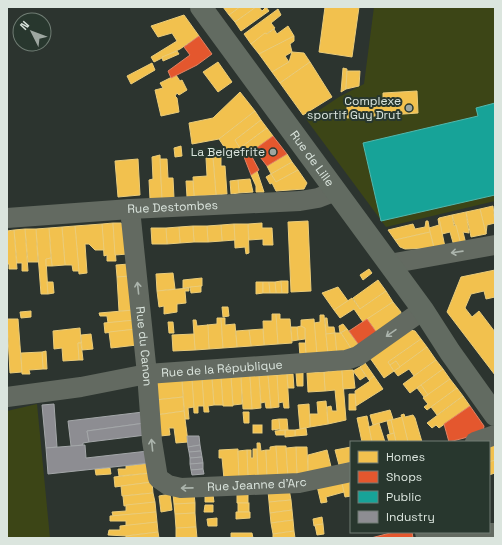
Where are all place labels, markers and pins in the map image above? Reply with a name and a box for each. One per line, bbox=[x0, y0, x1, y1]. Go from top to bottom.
place label: Complexe sportif Guy Drut bbox=[307, 93, 401, 123]
marker: Complexe sportif Guy Drut bbox=[404, 103, 414, 113]
place label: La Belgefrite bbox=[191, 144, 265, 160]
marker: La Belgefrite bbox=[268, 147, 278, 157]

